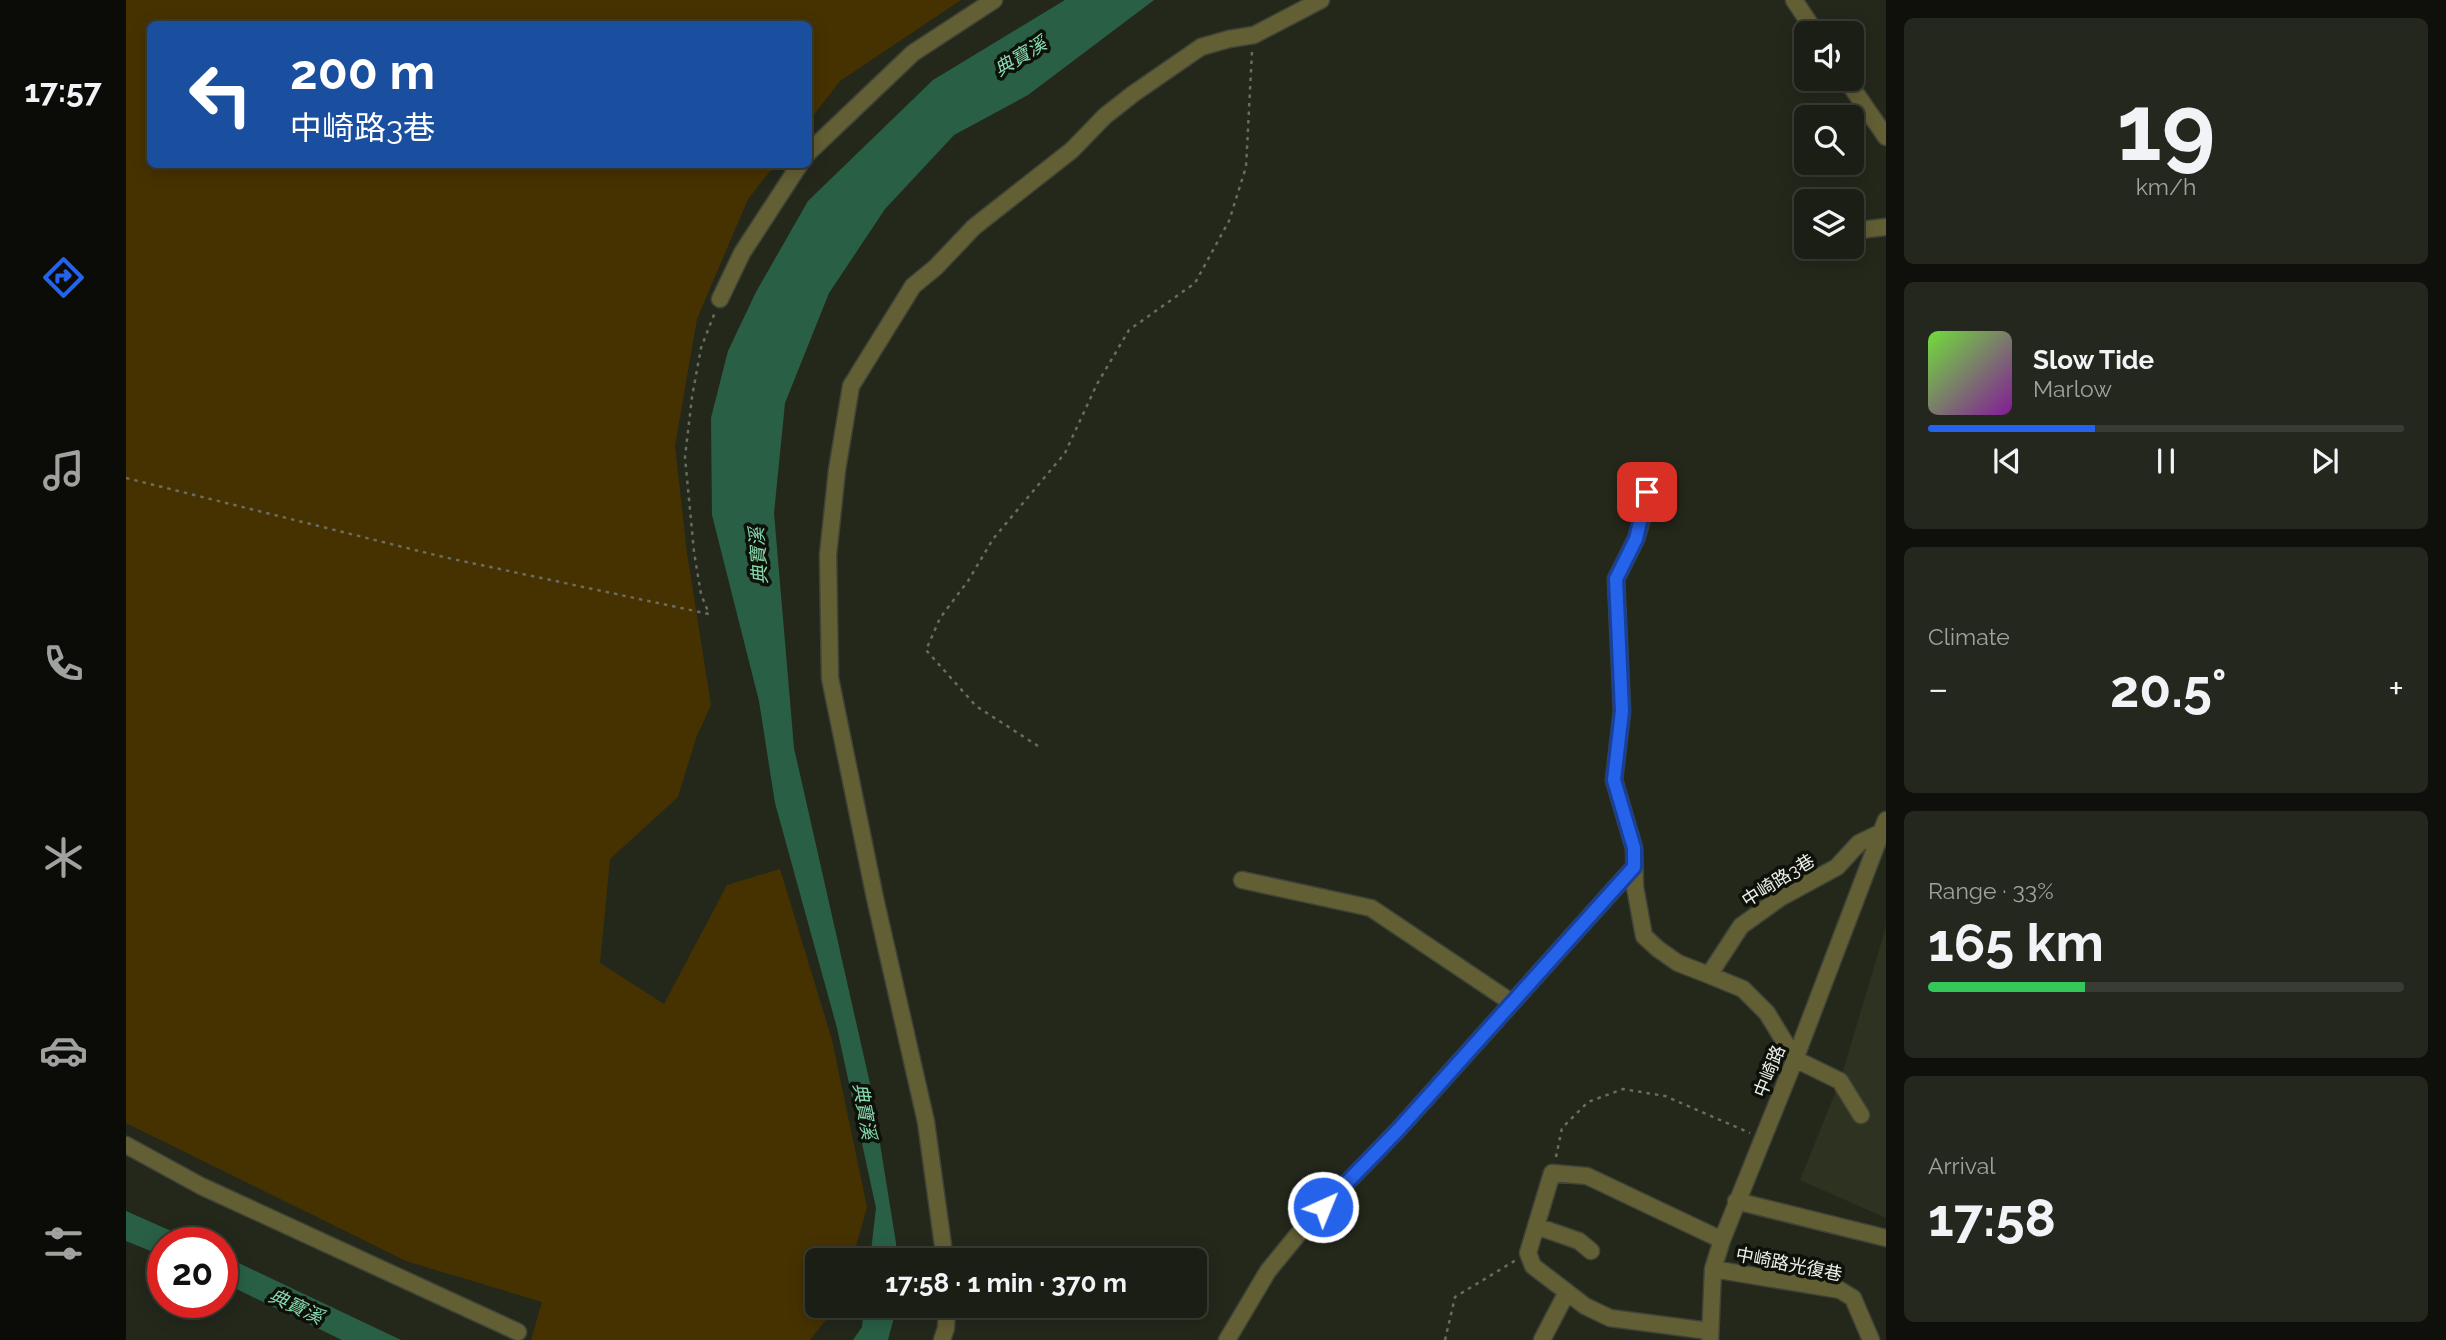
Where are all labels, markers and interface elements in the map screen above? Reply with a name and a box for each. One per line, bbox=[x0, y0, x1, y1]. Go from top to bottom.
map controls bbox=[1794, 21, 1864, 259]
button: sound bbox=[1794, 21, 1864, 91]
water label: 典寶溪 bbox=[990, 30, 1053, 80]
text: 200 m bbox=[290, 43, 435, 100]
icon: left bbox=[175, 49, 266, 140]
text: 17:57 bbox=[24, 72, 102, 109]
text: 19 bbox=[2117, 74, 2215, 181]
button: search bbox=[1794, 105, 1864, 175]
text: 中崎路3巷 bbox=[290, 109, 435, 146]
text: km/h bbox=[2136, 173, 2196, 200]
button: layers bbox=[1794, 189, 1864, 259]
icon: directions bbox=[39, 253, 88, 302]
text: Slow Tide bbox=[2033, 345, 2154, 375]
text: Marlow bbox=[2033, 375, 2112, 402]
icon: previous bbox=[1988, 442, 2026, 480]
icon: pause bbox=[2147, 442, 2185, 480]
icon: next bbox=[2306, 442, 2344, 480]
icon: music bbox=[39, 446, 88, 495]
pin bbox=[1617, 462, 1677, 522]
icon: arrive bbox=[1628, 473, 1666, 511]
water label: 典寶溪 bbox=[745, 524, 771, 585]
text: Climate bbox=[1928, 623, 2010, 650]
icon: phone bbox=[39, 639, 88, 688]
text: 20.5° bbox=[2110, 658, 2227, 719]
text: − bbox=[1928, 666, 1948, 711]
text: + bbox=[2388, 666, 2404, 711]
icon: climate bbox=[39, 833, 88, 882]
street label: 中崎路3巷 bbox=[1738, 849, 1818, 911]
text: Range · 33% bbox=[1928, 877, 2054, 904]
text: 165 km bbox=[1928, 912, 2104, 973]
icon: car bbox=[39, 1026, 88, 1075]
street label: 中崎路 bbox=[1749, 1042, 1789, 1100]
water label: 典寶溪 bbox=[849, 1081, 881, 1144]
text: Arrival bbox=[1928, 1152, 1995, 1179]
position arrow bbox=[1286, 1170, 1360, 1244]
text: 17:58 bbox=[1928, 1187, 2056, 1248]
icon: filters bbox=[39, 1219, 88, 1268]
speed limit sign: 20 bbox=[147, 1227, 238, 1318]
street label: 中崎路光復巷 bbox=[1734, 1243, 1844, 1285]
text: 17:58 · 1 min · 370 m bbox=[885, 1268, 1127, 1298]
water label: 典寶溪 bbox=[266, 1284, 329, 1329]

